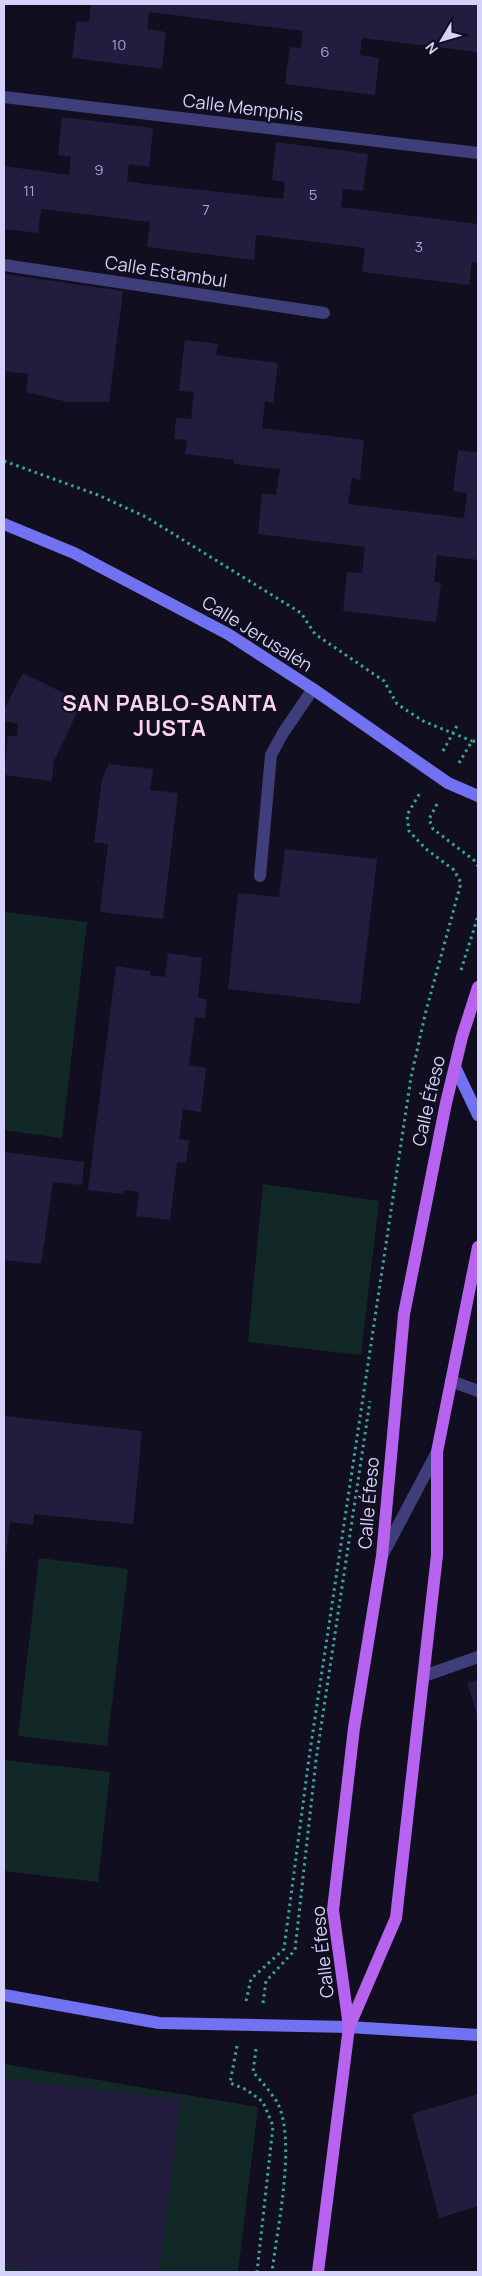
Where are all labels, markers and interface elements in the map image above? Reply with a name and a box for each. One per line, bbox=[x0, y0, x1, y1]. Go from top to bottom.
north arrow bbox=[417, 15, 467, 65]
house number: 10 bbox=[112, 34, 127, 55]
text: N bbox=[421, 38, 442, 58]
house number: 6 bbox=[320, 41, 330, 62]
street label: Calle Memphis bbox=[182, 88, 305, 126]
house number: 9 bbox=[94, 159, 104, 180]
house number: 11 bbox=[23, 180, 35, 201]
house number: 5 bbox=[309, 184, 317, 205]
house number: 7 bbox=[202, 199, 210, 220]
house number: 3 bbox=[415, 236, 423, 257]
street label: Calle Estambul bbox=[103, 250, 229, 292]
street label: Calle Jerusalén bbox=[198, 590, 317, 677]
district label: SAN PABLO-SANTA JUSTA bbox=[62, 688, 278, 743]
street label: Calle Éfeso bbox=[406, 1053, 450, 1148]
street label: Calle Éfeso bbox=[352, 1456, 384, 1550]
street label: Calle Éfeso bbox=[305, 1905, 339, 1999]

